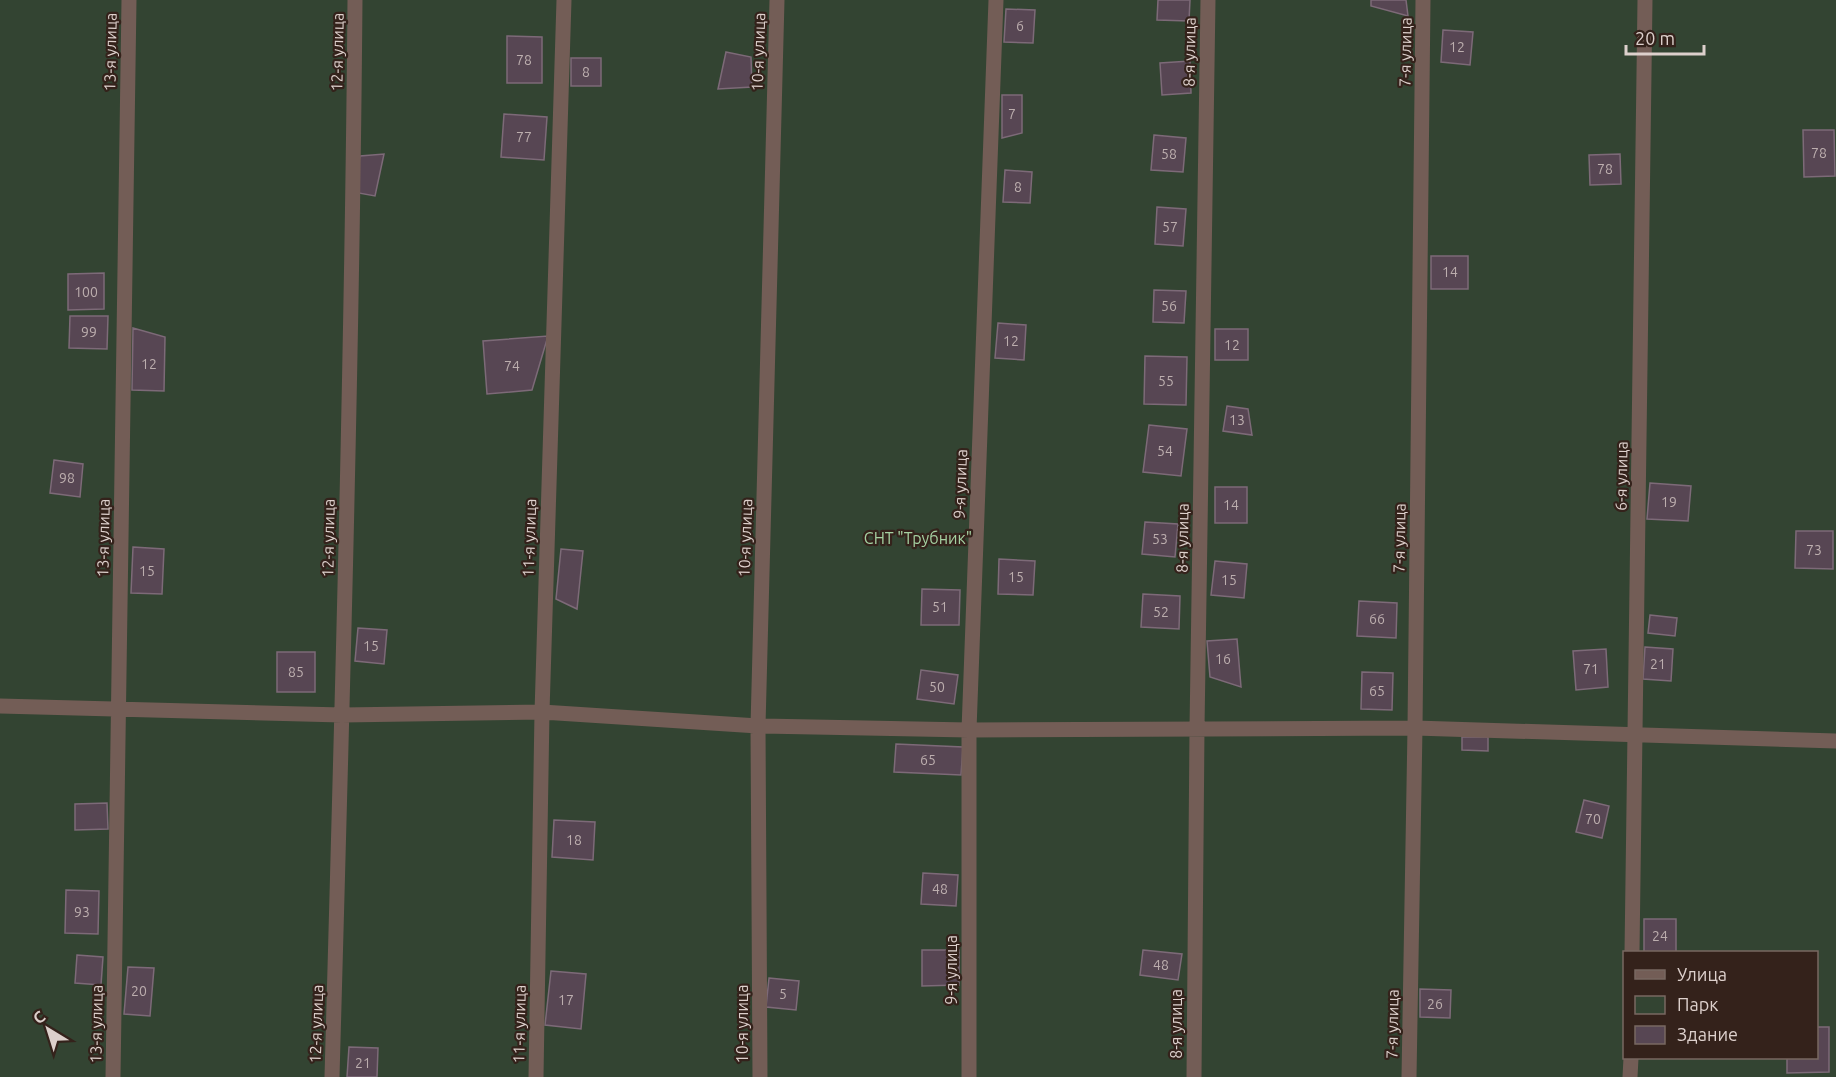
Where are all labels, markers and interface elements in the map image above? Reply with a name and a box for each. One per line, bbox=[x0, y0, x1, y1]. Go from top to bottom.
street label: 13-я улица bbox=[100, 12, 120, 92]
street label: 12-я улица bbox=[327, 12, 347, 92]
street label: 10-я улица bbox=[748, 12, 768, 92]
street label: 8-я улица bbox=[1179, 17, 1199, 87]
street label: 7-я улица bbox=[1395, 17, 1415, 87]
house number: 6 bbox=[1016, 18, 1024, 34]
scale bar bbox=[1626, 18, 1704, 56]
text: 20 m bbox=[1635, 28, 1675, 48]
house number: 12 bbox=[1449, 39, 1465, 55]
house number: 78 bbox=[516, 52, 532, 68]
house number: 8 bbox=[582, 64, 590, 80]
house number: 7 bbox=[1008, 106, 1016, 122]
house number: 77 bbox=[516, 129, 532, 145]
house number: 78 bbox=[1811, 145, 1827, 161]
house number: 58 bbox=[1161, 146, 1177, 162]
house number: 78 bbox=[1597, 161, 1613, 177]
house number: 8 bbox=[1014, 179, 1022, 195]
house number: 57 bbox=[1162, 219, 1178, 235]
house number: 14 bbox=[1442, 264, 1458, 280]
house number: 100 bbox=[74, 284, 98, 300]
house number: 56 bbox=[1161, 298, 1177, 314]
house number: 99 bbox=[81, 324, 97, 340]
house number: 12 bbox=[1003, 333, 1019, 349]
house number: 12 bbox=[1224, 337, 1240, 353]
house number: 12 bbox=[141, 356, 157, 372]
house number: 74 bbox=[504, 358, 520, 374]
house number: 55 bbox=[1158, 373, 1174, 389]
house number: 13 bbox=[1229, 412, 1245, 428]
street label: 6-я улица bbox=[1611, 441, 1631, 511]
house number: 54 bbox=[1157, 443, 1173, 459]
street label: 9-я улица bbox=[950, 449, 970, 519]
house number: 98 bbox=[59, 470, 75, 486]
house number: 19 bbox=[1661, 494, 1677, 510]
house number: 14 bbox=[1223, 497, 1239, 513]
street label: 13-я улица bbox=[93, 498, 113, 578]
street label: 12-я улица bbox=[318, 498, 338, 578]
street label: 11-я улица bbox=[519, 498, 539, 578]
street label: 10-я улица bbox=[735, 498, 755, 578]
street label: 8-я улица bbox=[1172, 503, 1192, 573]
street label: 7-я улица bbox=[1389, 503, 1409, 573]
park label: СНТ "Трубник" bbox=[864, 529, 972, 547]
house number: 53 bbox=[1152, 531, 1168, 547]
house number: 73 bbox=[1806, 542, 1822, 558]
house number: 15 bbox=[139, 563, 155, 579]
house number: 15 bbox=[1008, 569, 1024, 585]
house number: 15 bbox=[1221, 572, 1237, 588]
house number: 51 bbox=[932, 599, 948, 615]
house number: 52 bbox=[1153, 604, 1169, 620]
house number: 66 bbox=[1369, 611, 1385, 627]
house number: 15 bbox=[363, 638, 379, 654]
house number: 16 bbox=[1215, 651, 1231, 667]
house number: 21 bbox=[1650, 656, 1666, 672]
house number: 71 bbox=[1583, 661, 1599, 677]
house number: 85 bbox=[288, 664, 304, 680]
house number: 50 bbox=[929, 679, 945, 695]
house number: 65 bbox=[1369, 683, 1385, 699]
house number: 65 bbox=[920, 752, 936, 768]
house number: 70 bbox=[1585, 811, 1601, 827]
house number: 18 bbox=[566, 832, 582, 848]
house number: 48 bbox=[932, 881, 948, 897]
house number: 93 bbox=[74, 904, 90, 920]
house number: 24 bbox=[1652, 928, 1668, 944]
street label: 9-я улица bbox=[942, 935, 960, 1005]
legend bbox=[1623, 951, 1818, 1059]
house number: 48 bbox=[1153, 957, 1169, 973]
text: Улица bbox=[1677, 964, 1727, 984]
house number: 20 bbox=[131, 983, 147, 999]
street label: 13-я улица bbox=[86, 984, 106, 1064]
street label: 12-я улица bbox=[306, 984, 326, 1064]
street label: 11-я улица bbox=[509, 984, 529, 1064]
street label: 10-я улица bbox=[733, 985, 751, 1063]
house number: 5 bbox=[779, 986, 787, 1002]
street label: 8-я улица bbox=[1167, 989, 1185, 1059]
street label: 7-я улица bbox=[1382, 989, 1402, 1059]
house number: 17 bbox=[558, 992, 574, 1008]
text: Парк bbox=[1677, 994, 1718, 1014]
house number: 26 bbox=[1427, 996, 1443, 1012]
north arrow bbox=[18, 999, 78, 1059]
text: С bbox=[29, 1007, 48, 1027]
text: Здание bbox=[1677, 1024, 1738, 1044]
house number: 21 bbox=[355, 1055, 371, 1071]

